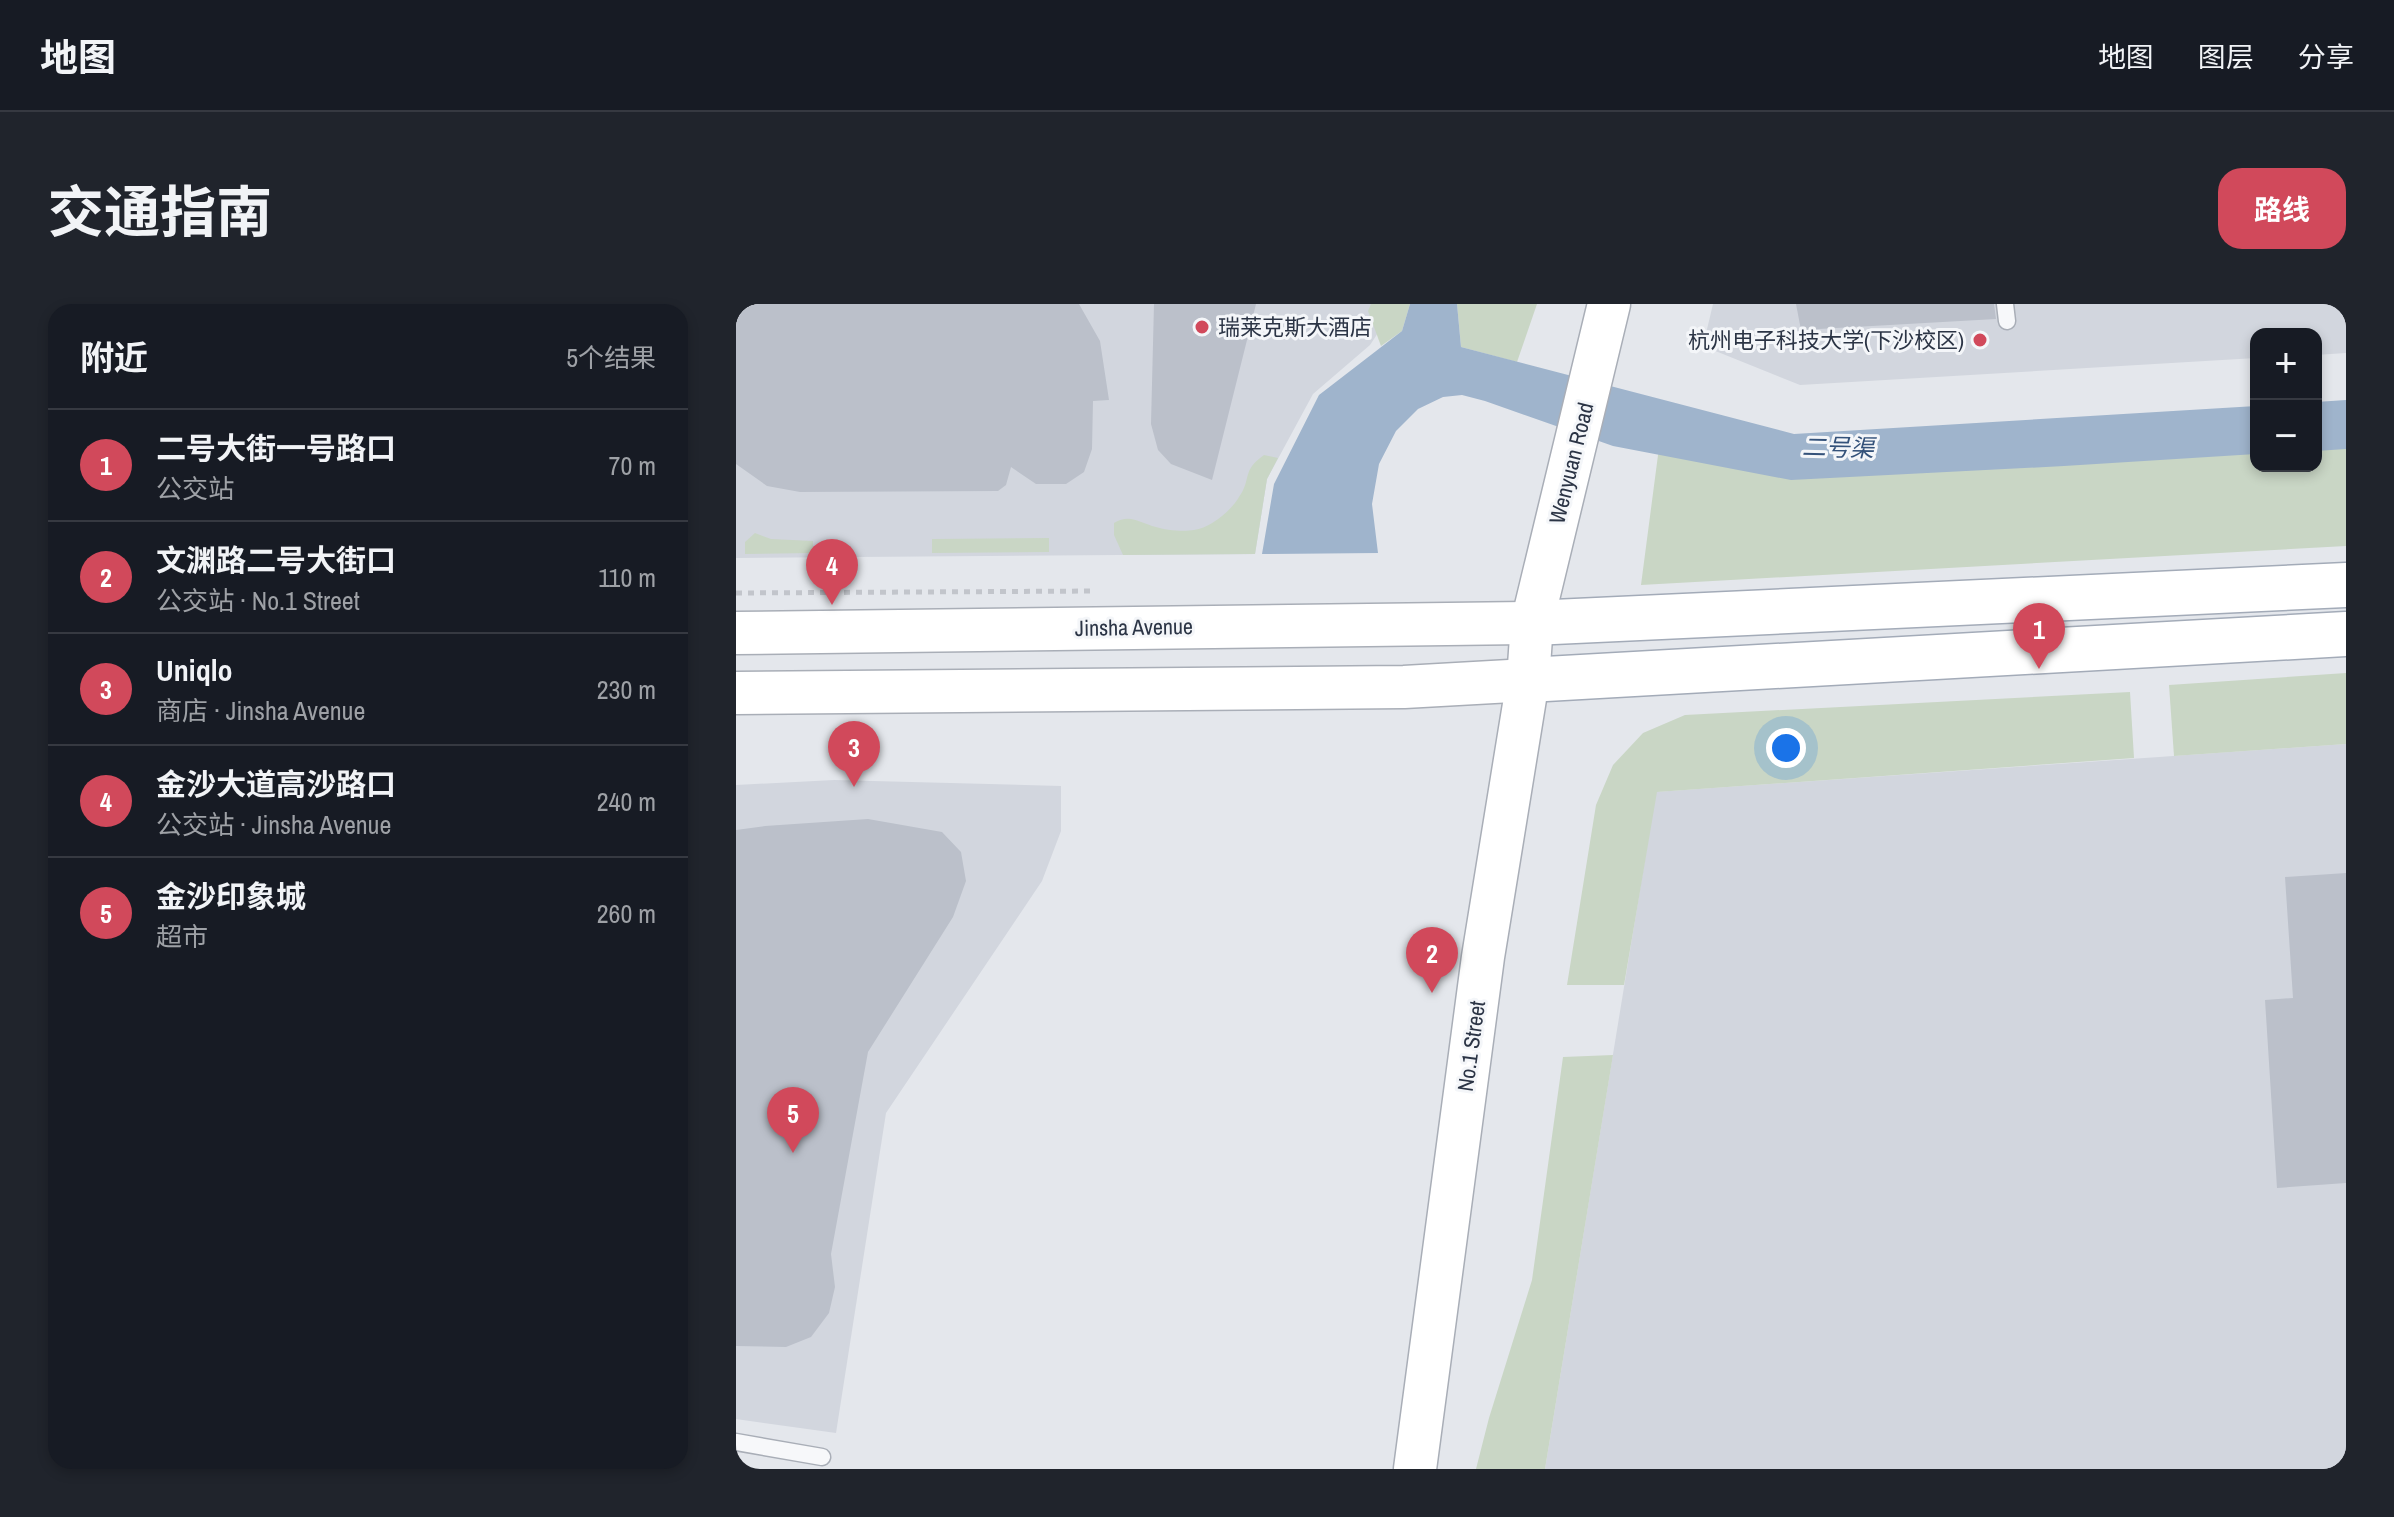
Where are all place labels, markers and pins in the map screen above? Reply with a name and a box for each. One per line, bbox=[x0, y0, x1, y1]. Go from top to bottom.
place label: 瑞莱克斯大酒店 bbox=[1218, 312, 1372, 342]
marker: 瑞莱克斯大酒店 bbox=[1193, 318, 1211, 336]
place label: 杭州电子科技大学(下沙校区) bbox=[1688, 325, 1964, 355]
marker: 杭州电子科技大学(下沙校区) bbox=[1971, 331, 1989, 349]
pin: 4 bbox=[806, 539, 858, 605]
pin: 1 bbox=[2013, 603, 2065, 669]
pin: 3 bbox=[828, 721, 880, 787]
pin: 2 bbox=[1406, 927, 1458, 993]
pin: 5 bbox=[767, 1087, 819, 1153]

